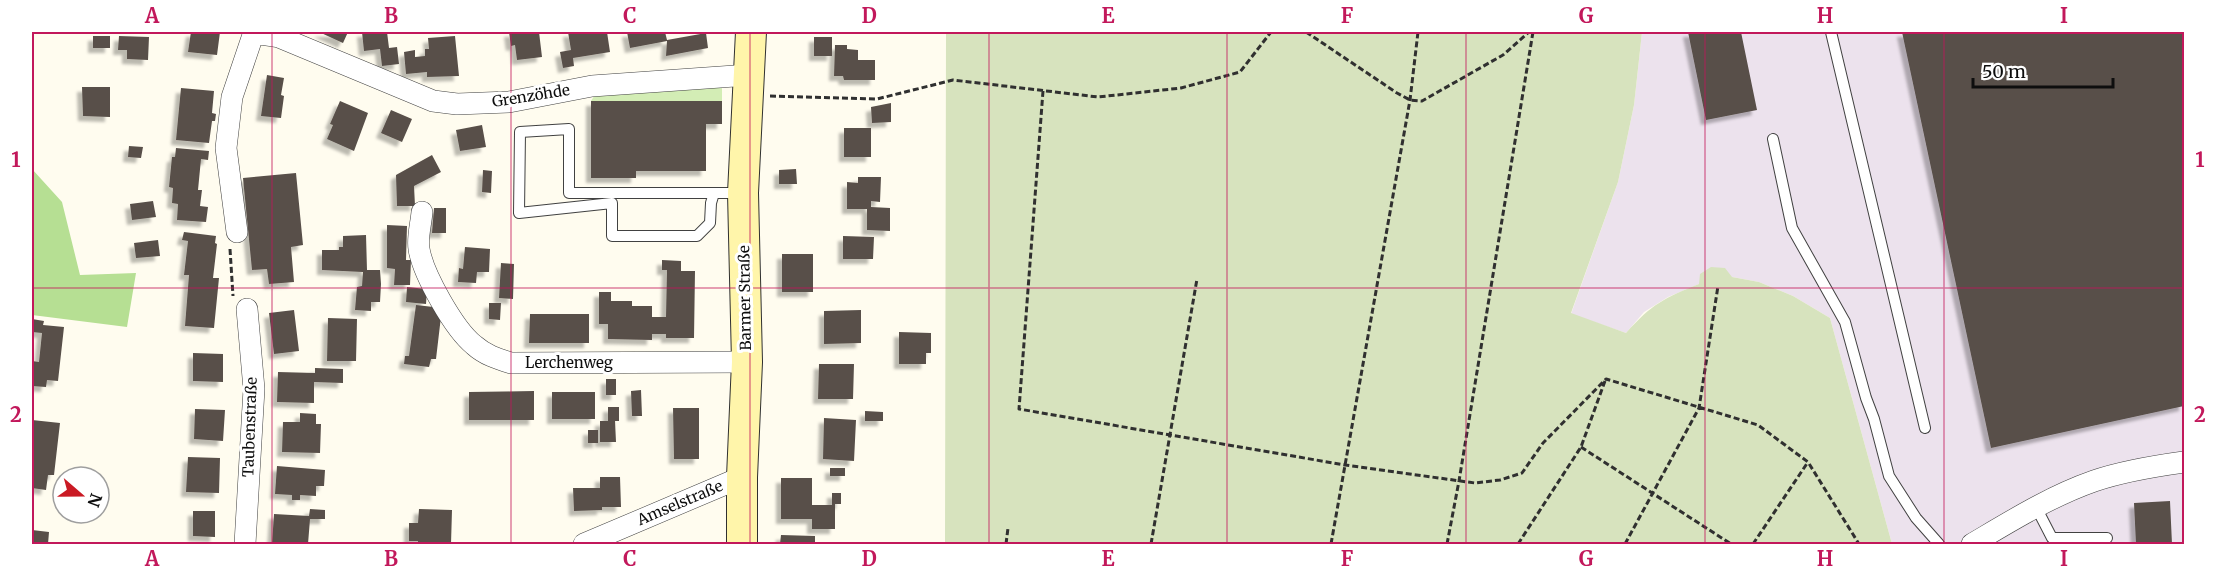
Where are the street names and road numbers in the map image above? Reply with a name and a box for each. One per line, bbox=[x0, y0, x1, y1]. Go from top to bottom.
street label: Grenzöhde bbox=[491, 80, 571, 111]
street label: Barmer Straße bbox=[734, 245, 755, 351]
street label: Lerchenweg bbox=[525, 353, 613, 372]
street label: Taubenstraße bbox=[238, 376, 261, 477]
street label: Amselstraße bbox=[633, 476, 726, 529]

